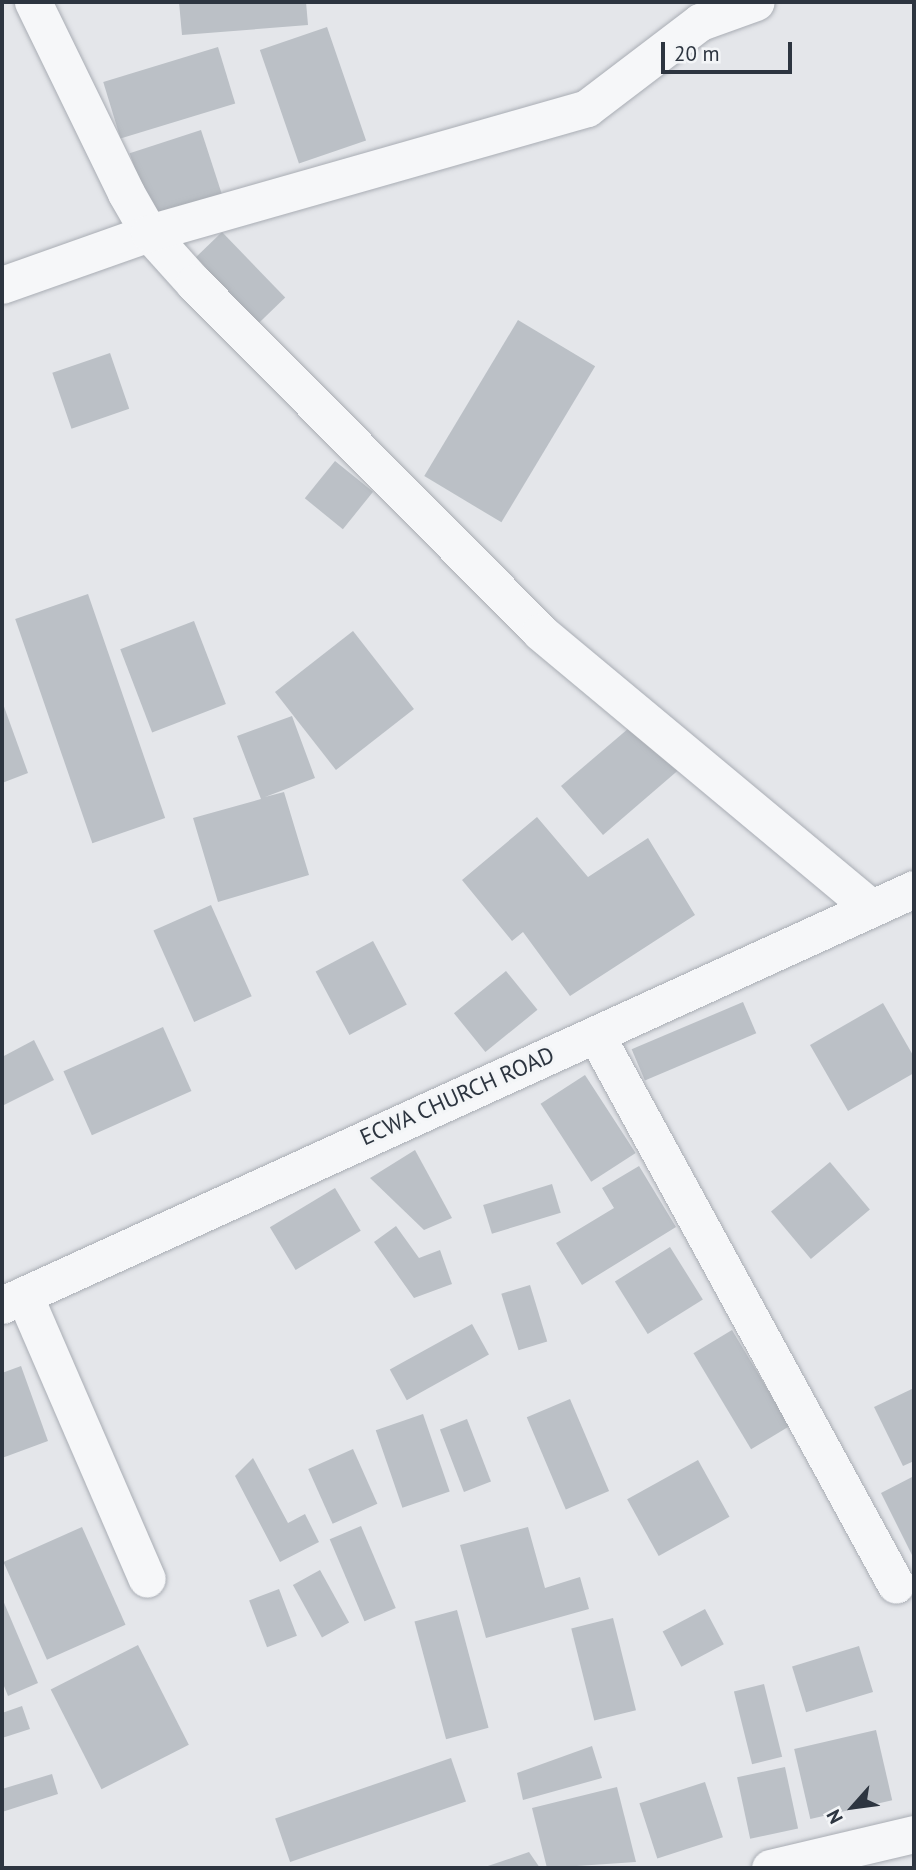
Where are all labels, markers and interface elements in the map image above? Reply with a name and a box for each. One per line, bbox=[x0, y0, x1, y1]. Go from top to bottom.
scale bar bbox=[664, 28, 795, 72]
text: 20 m bbox=[674, 40, 720, 67]
street label: ECWA CHURCH ROAD bbox=[355, 1041, 559, 1151]
north arrow bbox=[818, 1772, 888, 1842]
text: N bbox=[821, 1806, 848, 1828]

